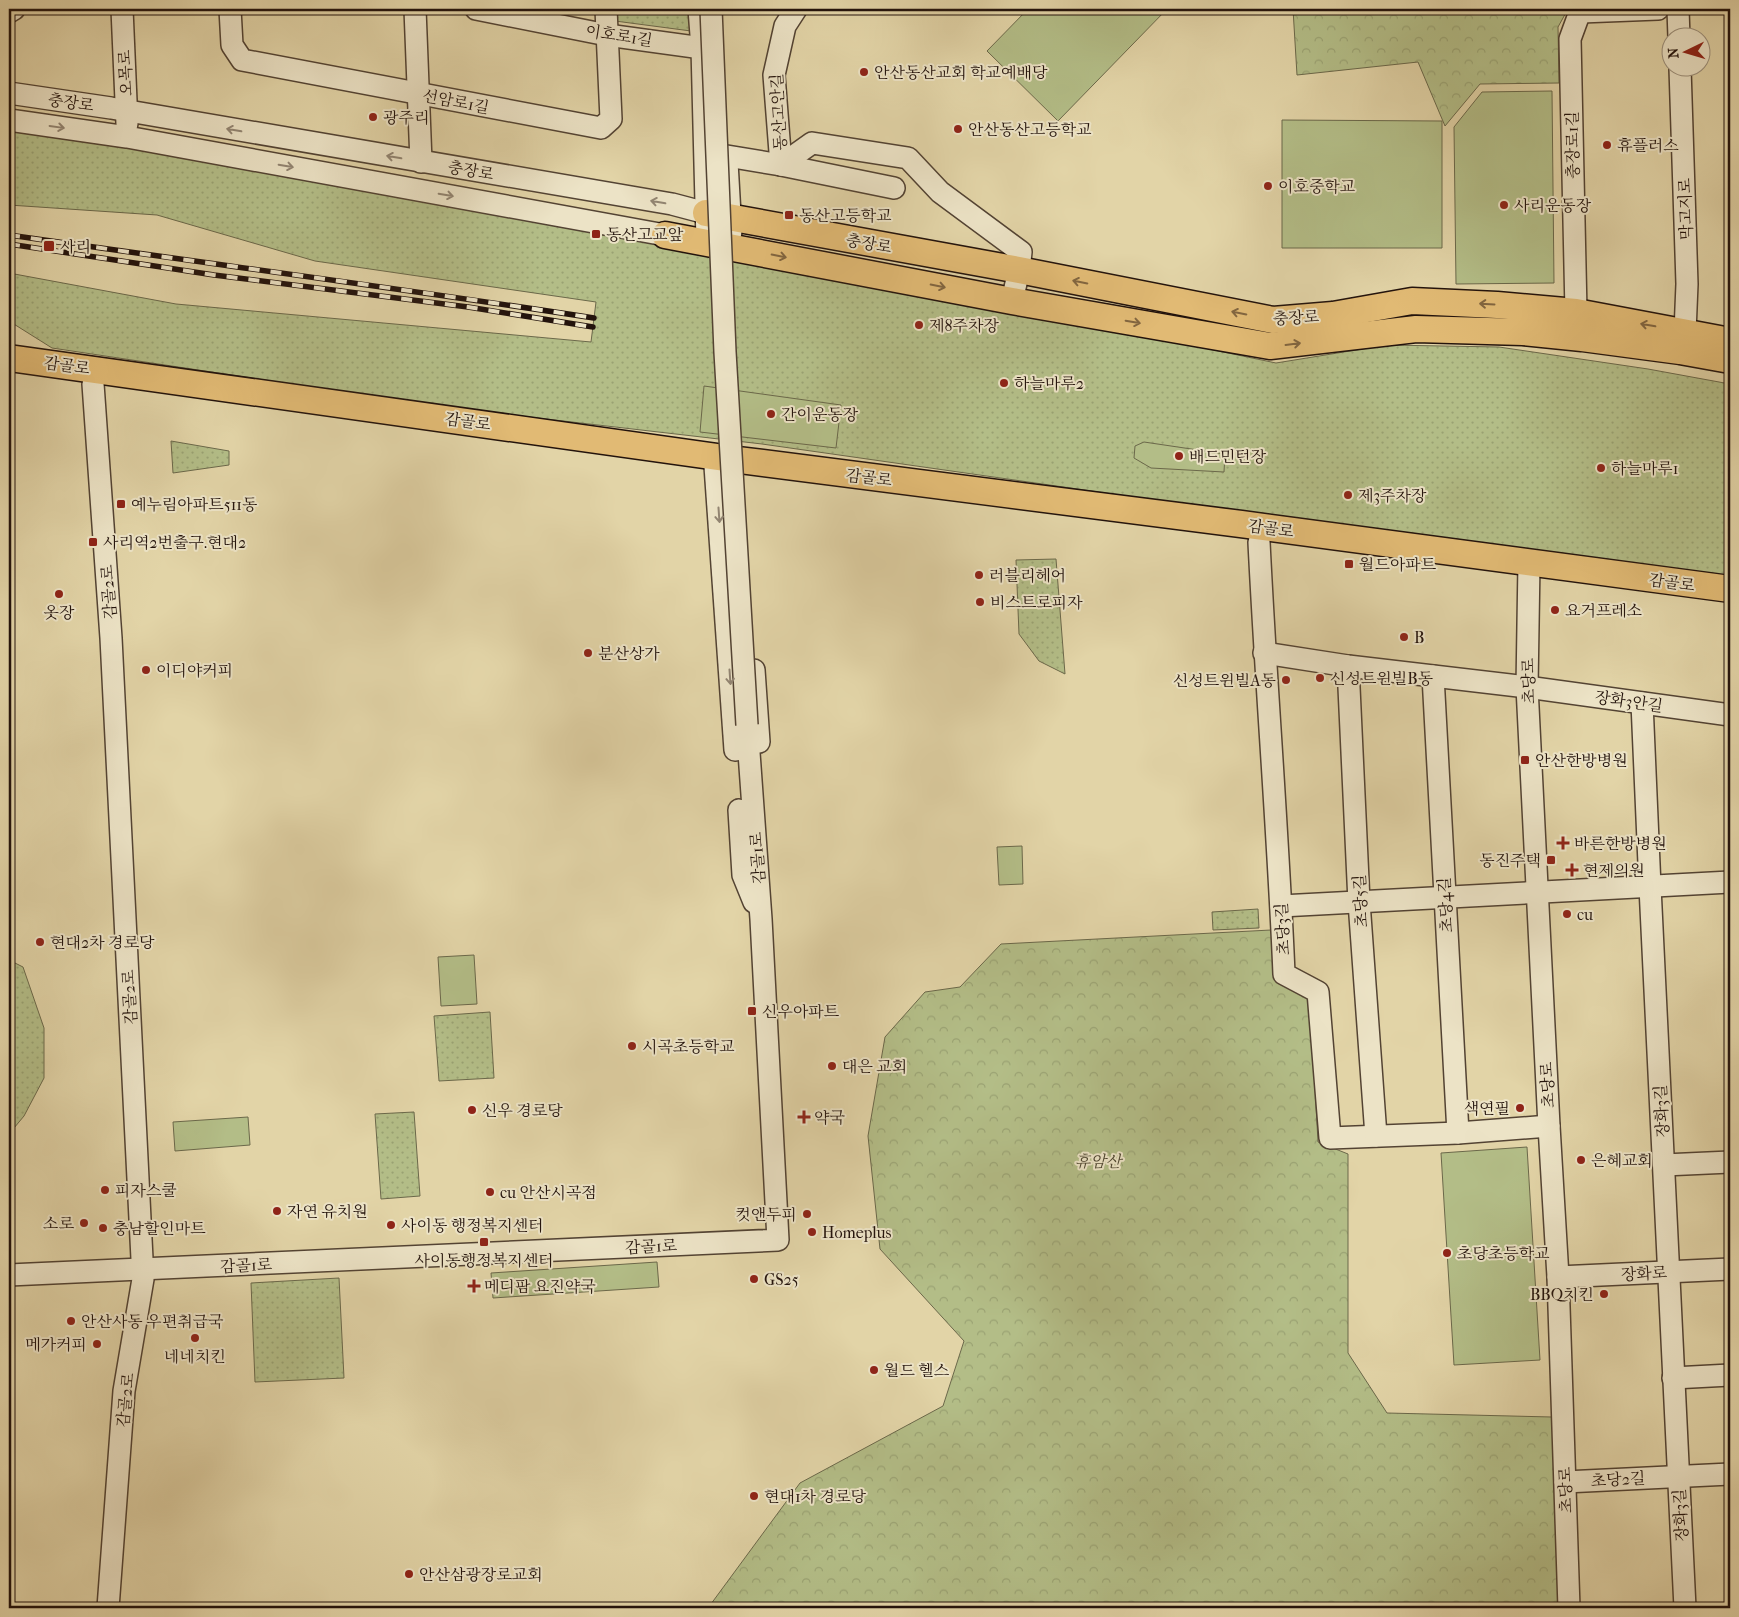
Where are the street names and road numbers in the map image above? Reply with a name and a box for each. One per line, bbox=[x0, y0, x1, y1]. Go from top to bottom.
street label: 이호로1길 bbox=[584, 21, 654, 50]
street label: 오목로 bbox=[115, 49, 136, 97]
street label: 동산고안길 bbox=[767, 73, 790, 151]
street label: 선암로1길 bbox=[421, 86, 491, 117]
street label: 충장로 bbox=[47, 90, 96, 115]
street label: 충장로1길 bbox=[1562, 111, 1583, 179]
street label: 충장로 bbox=[446, 157, 496, 184]
street label: 막고지로 bbox=[1675, 177, 1696, 240]
street label: 충장로 bbox=[844, 230, 894, 257]
street label: 충장로 bbox=[1272, 307, 1320, 328]
street label: 감골로 bbox=[43, 353, 92, 378]
street label: 감골로 bbox=[444, 409, 493, 434]
street label: 감골로 bbox=[845, 465, 894, 490]
street label: 감골로 bbox=[1247, 516, 1296, 541]
street label: 감골2로 bbox=[97, 564, 120, 620]
street label: 감골로 bbox=[1648, 570, 1697, 595]
street label: 초당로 bbox=[1519, 657, 1538, 704]
street label: 장화3안길 bbox=[1594, 687, 1664, 716]
street label: 감골1로 bbox=[746, 831, 769, 885]
street label: 초당5길 bbox=[1350, 874, 1371, 928]
street label: 초당4길 bbox=[1435, 877, 1456, 933]
street label: 초당3길 bbox=[1272, 902, 1293, 956]
street label: 감골2로 bbox=[119, 969, 140, 1025]
street label: 초당로 bbox=[1537, 1061, 1558, 1109]
street label: 장화3길 bbox=[1651, 1084, 1672, 1138]
street label: 감골1로 bbox=[625, 1236, 678, 1257]
street label: 감골1로 bbox=[220, 1255, 273, 1276]
street label: 장화로 bbox=[1620, 1263, 1668, 1284]
street label: 감골2로 bbox=[113, 1371, 138, 1428]
street label: 초당로 bbox=[1555, 1466, 1576, 1513]
street label: 초당2길 bbox=[1590, 1469, 1646, 1490]
street label: 장화3길 bbox=[1670, 1488, 1691, 1542]

